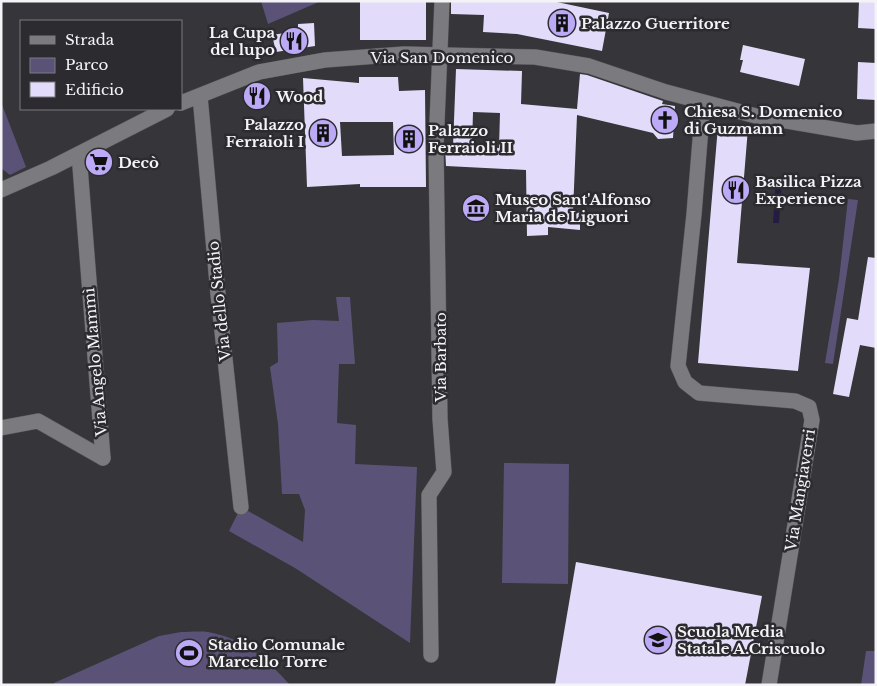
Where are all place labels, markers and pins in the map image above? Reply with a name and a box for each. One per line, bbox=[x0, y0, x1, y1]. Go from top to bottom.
building icon: Palazzo Guerritore bbox=[547, 8, 577, 38]
place label: Palazzo Guerritore bbox=[581, 14, 730, 33]
place label: La Cupa del lupo bbox=[209, 23, 275, 59]
restaurant icon: La Cupa del lupo bbox=[279, 26, 309, 56]
restaurant icon: Wood bbox=[242, 81, 272, 111]
place label: Wood bbox=[275, 87, 324, 106]
place label: Chiesa S. Domenico di Guzmann bbox=[684, 102, 843, 138]
church icon: Chiesa S. Domenico di Guzmann bbox=[650, 105, 680, 135]
place label: Palazzo Ferraioli I bbox=[225, 115, 304, 151]
building icon: Palazzo Ferraioli I bbox=[308, 118, 338, 148]
place label: Palazzo Ferraioli II bbox=[428, 121, 513, 157]
building icon: Palazzo Ferraioli II bbox=[394, 124, 424, 154]
supermarket icon: Decò bbox=[84, 147, 114, 177]
place label: Decò bbox=[118, 153, 159, 172]
place label: Basilica Pizza Experience bbox=[755, 172, 862, 208]
restaurant icon: Basilica Pizza Experience bbox=[721, 175, 751, 205]
place label: Museo Sant'Alfonso Maria de Liguori bbox=[495, 190, 651, 226]
museum icon: Museo Sant'Alfonso Maria de Liguori bbox=[461, 193, 491, 223]
place label: Scuola Media Statale A.Criscuolo bbox=[677, 622, 825, 658]
school or university icon: Scuola Media Statale A.Criscuolo bbox=[643, 625, 673, 655]
place label: Stadio Comunale Marcello Torre bbox=[208, 635, 345, 671]
sports icon: Stadio Comunale Marcello Torre bbox=[174, 638, 204, 668]

